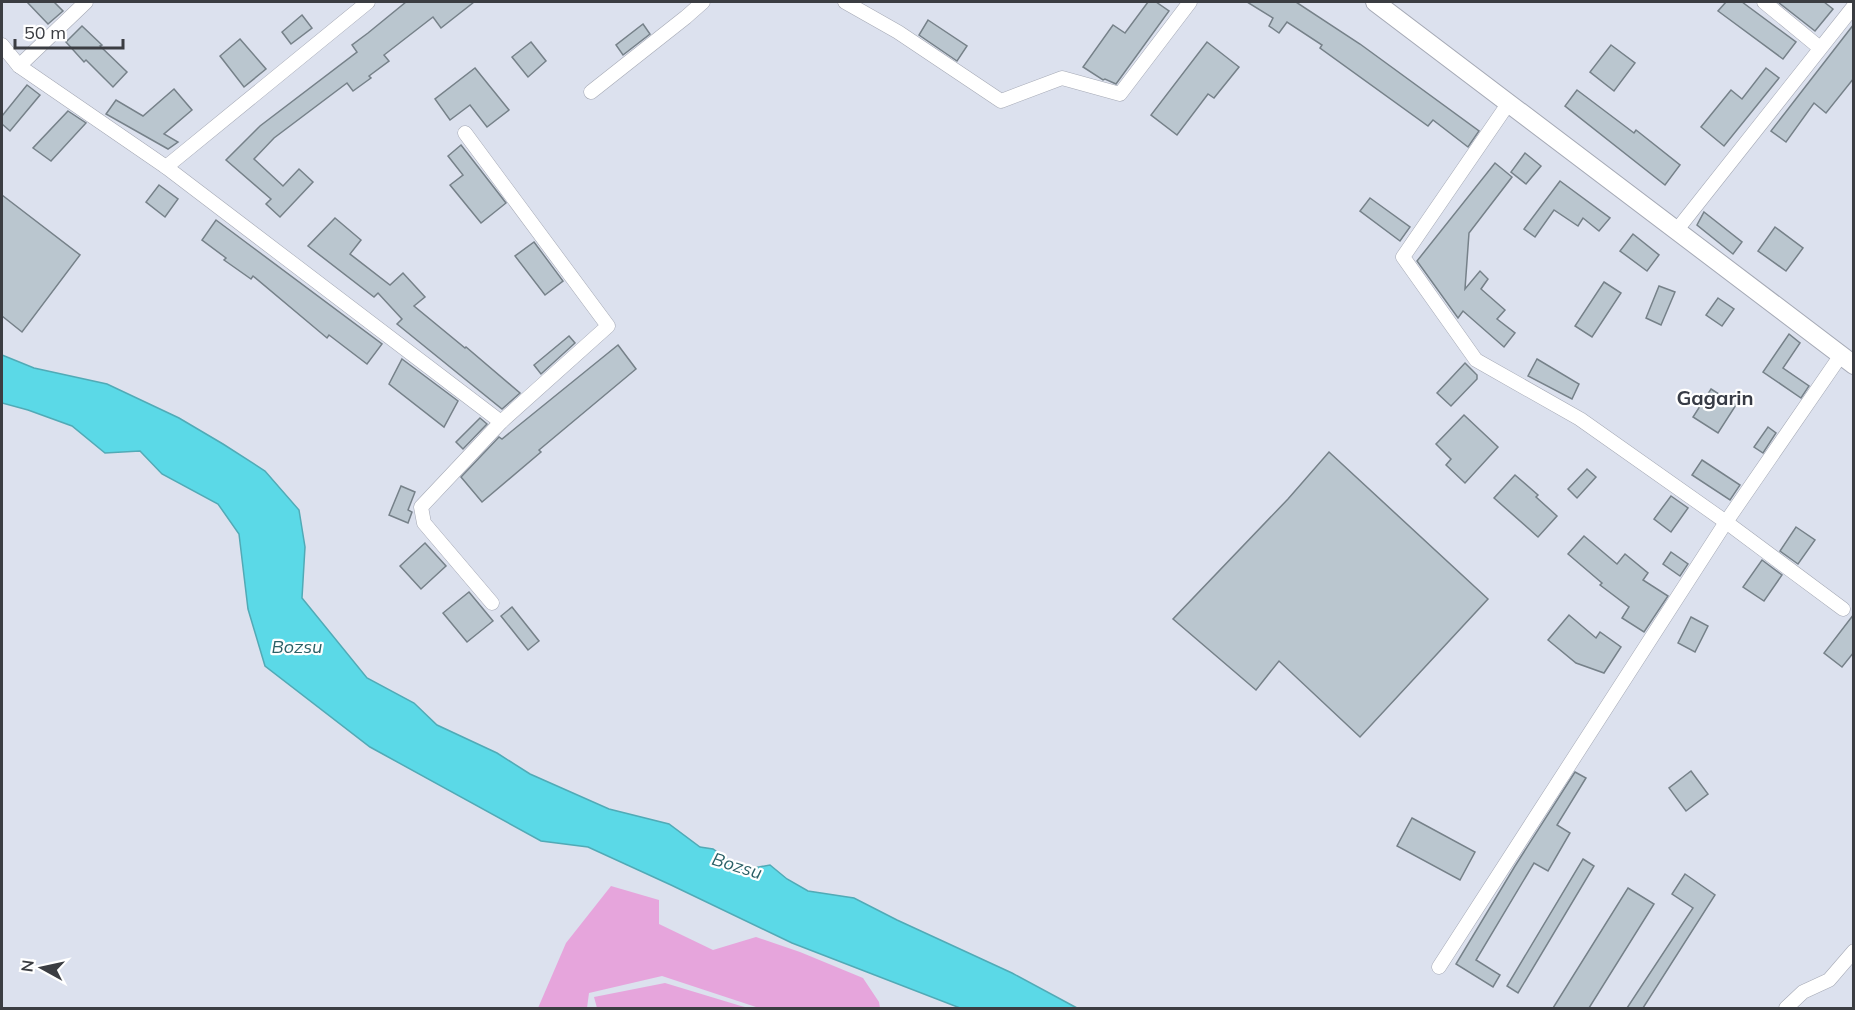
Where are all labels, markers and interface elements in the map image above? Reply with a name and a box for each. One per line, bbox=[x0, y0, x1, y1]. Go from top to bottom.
scale bar bbox=[15, 12, 123, 50]
text: 50 m bbox=[24, 21, 66, 44]
district label: Gagarin bbox=[1676, 385, 1754, 410]
water label: Bozsu bbox=[272, 635, 322, 658]
water label: Bozsu bbox=[709, 847, 765, 884]
north arrow bbox=[12, 938, 72, 998]
text: N bbox=[16, 959, 38, 973]

